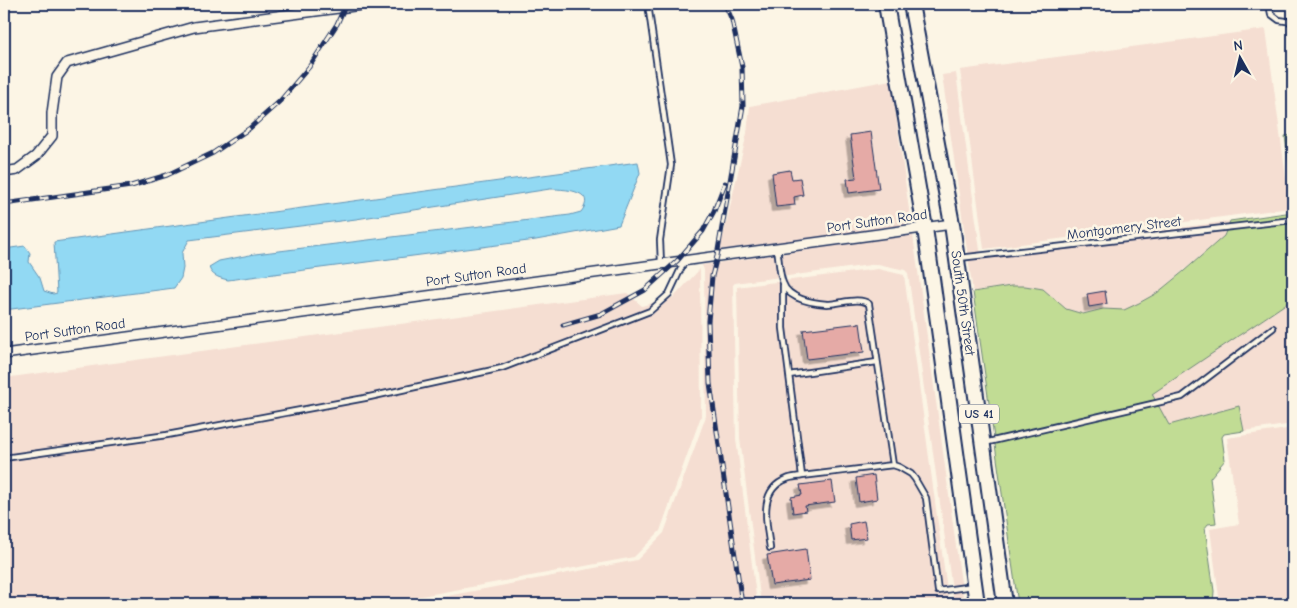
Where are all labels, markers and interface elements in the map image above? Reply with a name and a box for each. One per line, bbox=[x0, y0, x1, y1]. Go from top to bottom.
north arrow bbox=[1214, 32, 1264, 82]
text: N bbox=[1233, 37, 1244, 55]
street label: Port Sutton Road bbox=[826, 206, 928, 236]
street label: Montgomery Street bbox=[1066, 212, 1183, 243]
street label: South 50th Street bbox=[947, 249, 979, 358]
street label: Port Sutton Road bbox=[425, 260, 527, 290]
street label: Port Sutton Road bbox=[24, 315, 126, 345]
road number: US 41 bbox=[959, 404, 999, 424]

